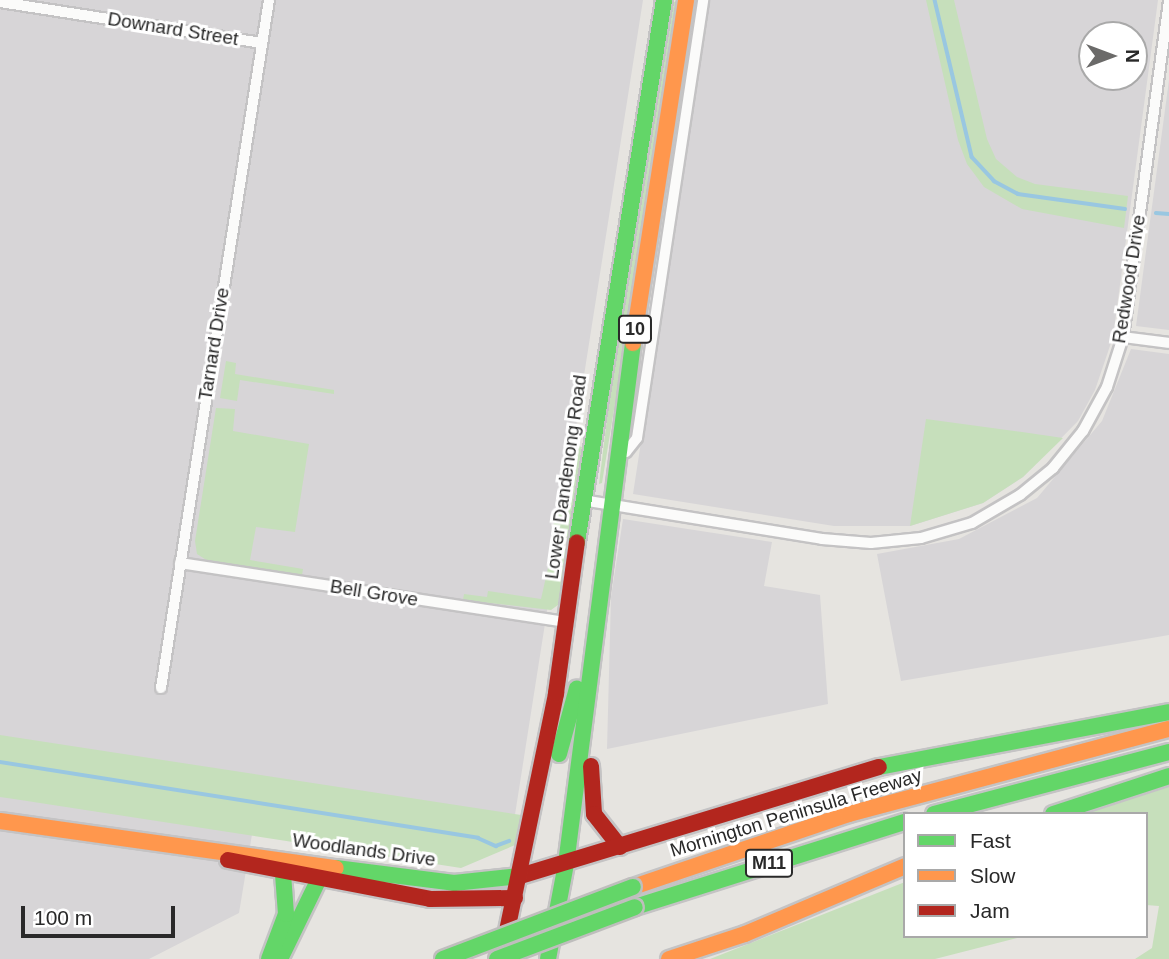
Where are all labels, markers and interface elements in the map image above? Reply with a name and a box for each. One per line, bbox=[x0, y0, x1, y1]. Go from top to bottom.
street label: Downard Street bbox=[106, 7, 240, 51]
north arrow bbox=[1078, 21, 1148, 91]
text: N bbox=[1122, 49, 1143, 63]
street label: Redwood Drive bbox=[1108, 213, 1150, 345]
street label: Tarnard Drive bbox=[194, 286, 234, 402]
road number: 10 bbox=[618, 314, 652, 344]
street label: Lower Dandenong Road bbox=[540, 373, 592, 581]
street label: Bell Grove bbox=[328, 575, 420, 611]
street label: Mornington Peninsula Freeway bbox=[667, 764, 925, 862]
legend bbox=[903, 812, 1148, 938]
street label: Woodlands Drive bbox=[291, 829, 437, 871]
text: Fast bbox=[970, 829, 1011, 852]
road number: M11 bbox=[744, 848, 794, 878]
text: Slow bbox=[970, 864, 1016, 887]
scale bar bbox=[24, 892, 178, 936]
text: Jam bbox=[970, 899, 1010, 922]
text: 100 m bbox=[34, 906, 92, 929]

